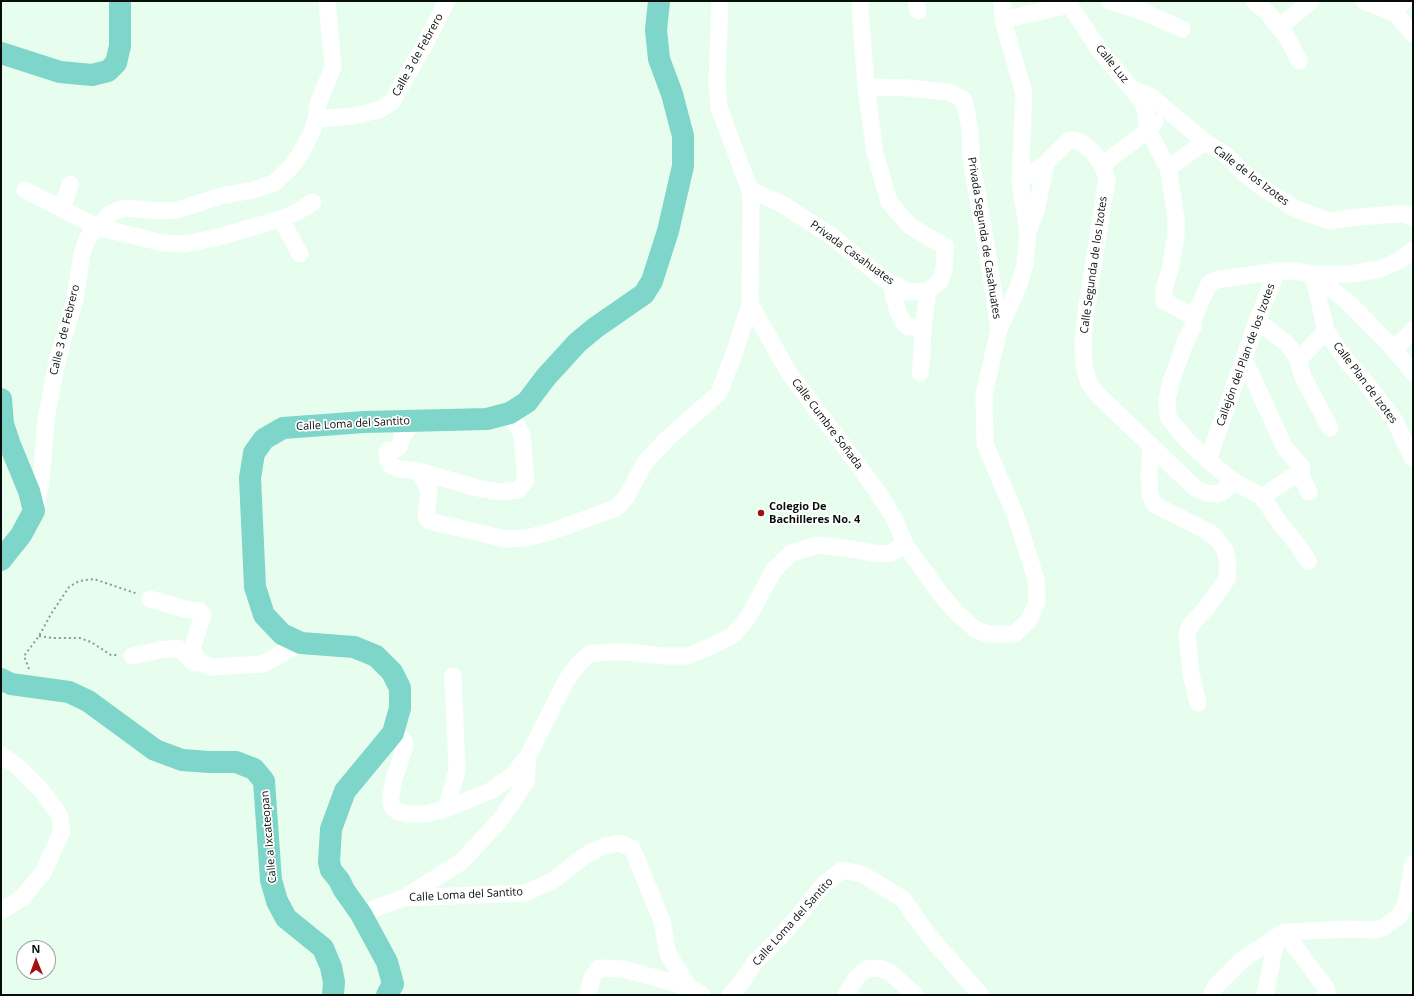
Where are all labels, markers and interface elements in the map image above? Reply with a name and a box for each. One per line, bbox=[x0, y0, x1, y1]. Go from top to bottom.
street label: Calle 3 de Febrero bbox=[390, 11, 446, 99]
street label: Calle Luz bbox=[1093, 42, 1131, 86]
street label: Calle de los Izotes bbox=[1211, 143, 1291, 209]
street label: Privada Segunda de Casahuates bbox=[965, 156, 1003, 320]
street label: Calle Segunda de los Izotes bbox=[1078, 196, 1110, 334]
street label: Privada Casahuates bbox=[807, 218, 897, 288]
street label: Callejón del Plan de los Izotes bbox=[1214, 282, 1278, 428]
street label: Calle 3 de Febrero bbox=[47, 283, 83, 377]
street label: Calle Plan de Izotes bbox=[1330, 340, 1400, 426]
street label: Calle Cumbre Soñada bbox=[789, 376, 865, 472]
street label: Calle Loma del Santito bbox=[296, 414, 410, 434]
place label: Colegio De Bachilleres No. 4 bbox=[769, 500, 860, 526]
marker: Colegio De Bachilleres No. 4 bbox=[756, 508, 766, 518]
street label: Calle a Ixcateopan bbox=[258, 790, 280, 884]
street label: Calle Loma del Santito bbox=[750, 875, 836, 969]
street label: Calle Loma del Santito bbox=[409, 885, 523, 905]
north arrow bbox=[16, 940, 56, 980]
text: N bbox=[31, 941, 40, 956]

